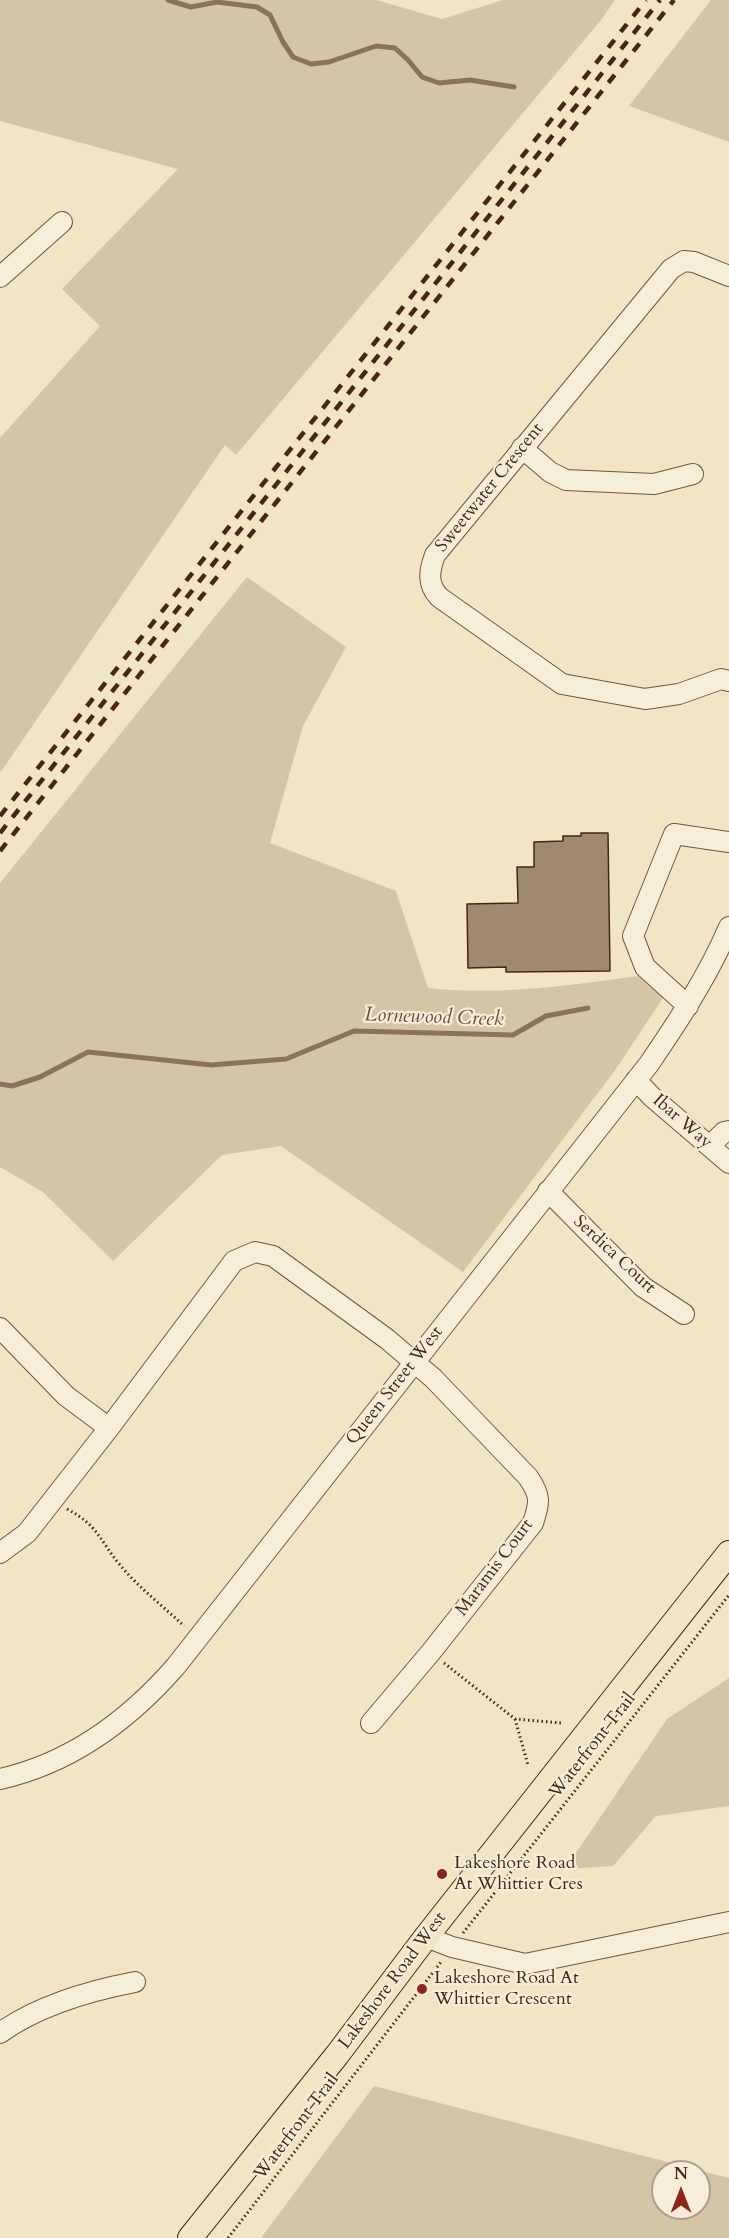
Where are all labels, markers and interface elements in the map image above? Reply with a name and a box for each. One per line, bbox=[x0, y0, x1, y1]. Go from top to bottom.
street label: Sweetwater Crescent bbox=[431, 419, 549, 557]
water label: Lornewood Creek bbox=[364, 1004, 504, 1032]
street label: Ibar Way bbox=[648, 1090, 716, 1154]
street label: Serdica Court bbox=[568, 1211, 660, 1299]
street label: Queen Street West bbox=[342, 1322, 448, 1450]
street label: Maramis Court bbox=[452, 1515, 538, 1621]
street label: Waterfront Trail bbox=[545, 1689, 641, 1803]
place label: Lakeshore Road At Whittier Cres bbox=[454, 1853, 583, 1896]
marker: Lakeshore Road At Whittier Cres bbox=[435, 1867, 449, 1881]
street label: Lakeshore Road West bbox=[334, 1908, 452, 2054]
place label: Lakeshore Road At Whittier Crescent bbox=[434, 1968, 579, 2010]
marker: Lakeshore Road At Whittier Crescent bbox=[415, 1982, 429, 1996]
street label: Waterfront Trail bbox=[250, 2069, 344, 2185]
north arrow bbox=[651, 2160, 711, 2220]
text: N bbox=[674, 2163, 688, 2185]

